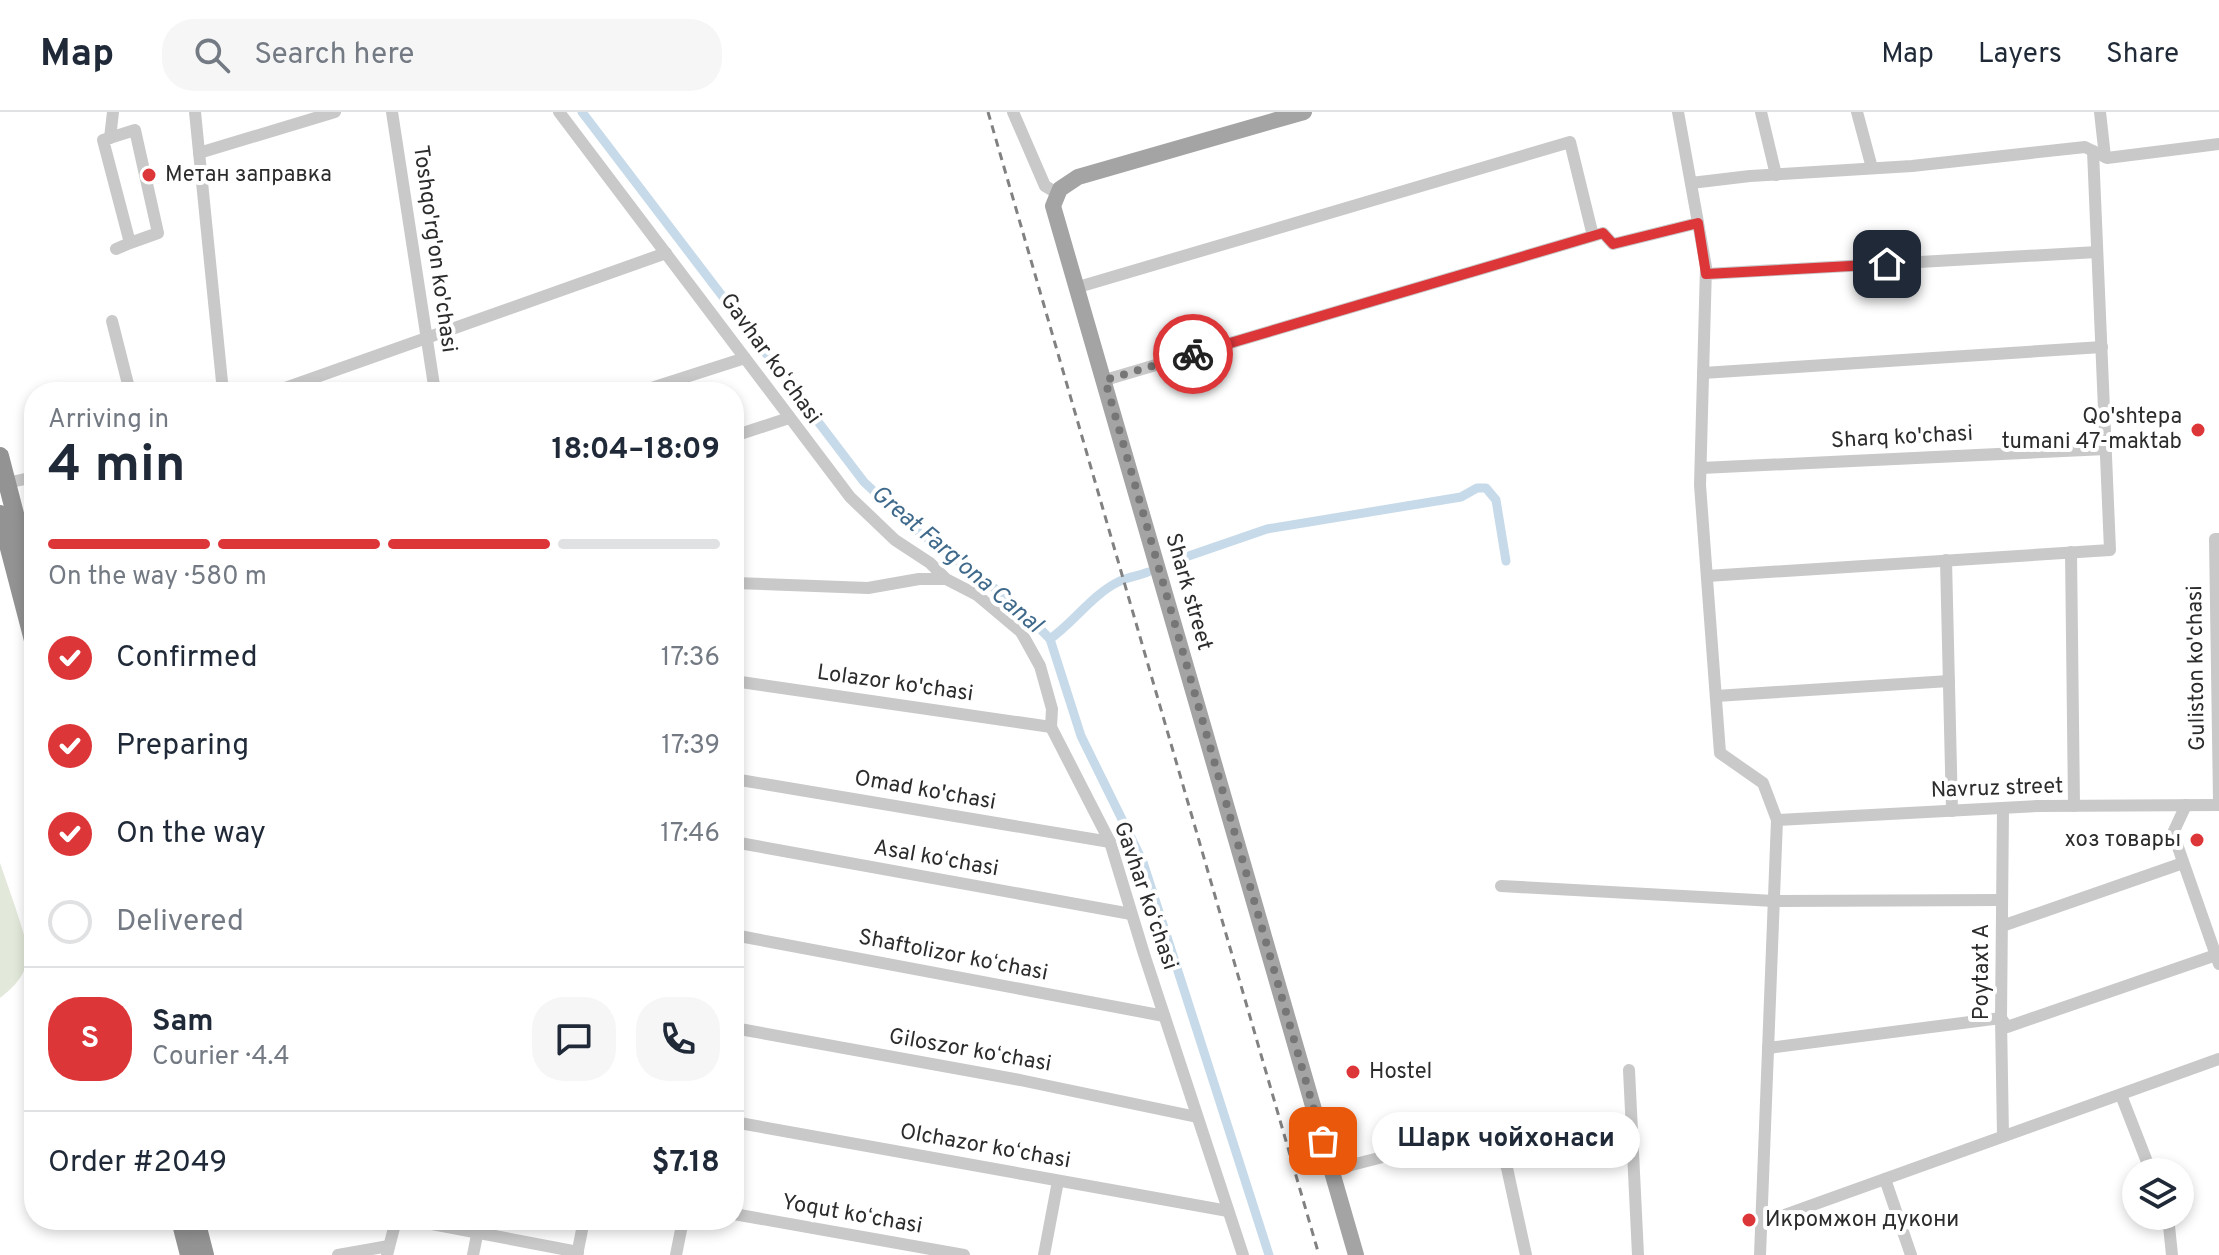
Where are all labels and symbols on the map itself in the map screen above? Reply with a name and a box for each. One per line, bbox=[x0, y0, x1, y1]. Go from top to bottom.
street label: Toshqo'rg'on ko'chasi bbox=[406, 144, 462, 354]
place label: Метан заправка bbox=[165, 162, 332, 189]
marker: Метан заправка bbox=[140, 166, 158, 184]
pin bbox=[1853, 230, 1921, 298]
street label: Gavhar koʻchasi bbox=[713, 288, 827, 430]
courier bbox=[1153, 314, 1233, 394]
place label: Qo'shtepa tumani 47-maktab bbox=[2002, 404, 2182, 456]
street label: Sharq ko'chasi bbox=[1830, 421, 1974, 455]
marker: Qo'shtepa tumani 47-maktab bbox=[2189, 421, 2207, 439]
water label: Great Farg'ona Canal bbox=[864, 479, 1049, 642]
street label: Shark street bbox=[1158, 530, 1218, 654]
street label: Guliston ko'chasi bbox=[2182, 585, 2212, 751]
street label: Lolazor ko'chasi bbox=[815, 660, 975, 708]
street label: Omad ko'chasi bbox=[852, 765, 998, 817]
street label: Navruz street bbox=[1930, 773, 2064, 805]
street label: Gavhar koʻchasi bbox=[1107, 818, 1183, 974]
place label: хоз товары bbox=[2064, 827, 2181, 854]
marker: хоз товары bbox=[2188, 831, 2206, 849]
street label: Asal koʻchasi bbox=[871, 835, 1001, 883]
street label: Shaftolizor koʻchasi bbox=[856, 924, 1050, 988]
street label: Poytaxt A bbox=[1969, 924, 1996, 1020]
street label: Giloszor koʻchasi bbox=[887, 1023, 1053, 1079]
place label: Hostel bbox=[1369, 1059, 1432, 1086]
marker: Hostel bbox=[1344, 1063, 1362, 1081]
pin bbox=[1289, 1107, 1357, 1175]
callout: Шарк чойхонаси bbox=[1371, 1113, 1639, 1169]
street label: Olchazor koʻchasi bbox=[898, 1119, 1072, 1175]
street label: Yoqut koʻchasi bbox=[780, 1189, 924, 1241]
place label: Икромжон дукони bbox=[1765, 1207, 1959, 1234]
marker: Икромжон дукони bbox=[1740, 1211, 1758, 1229]

